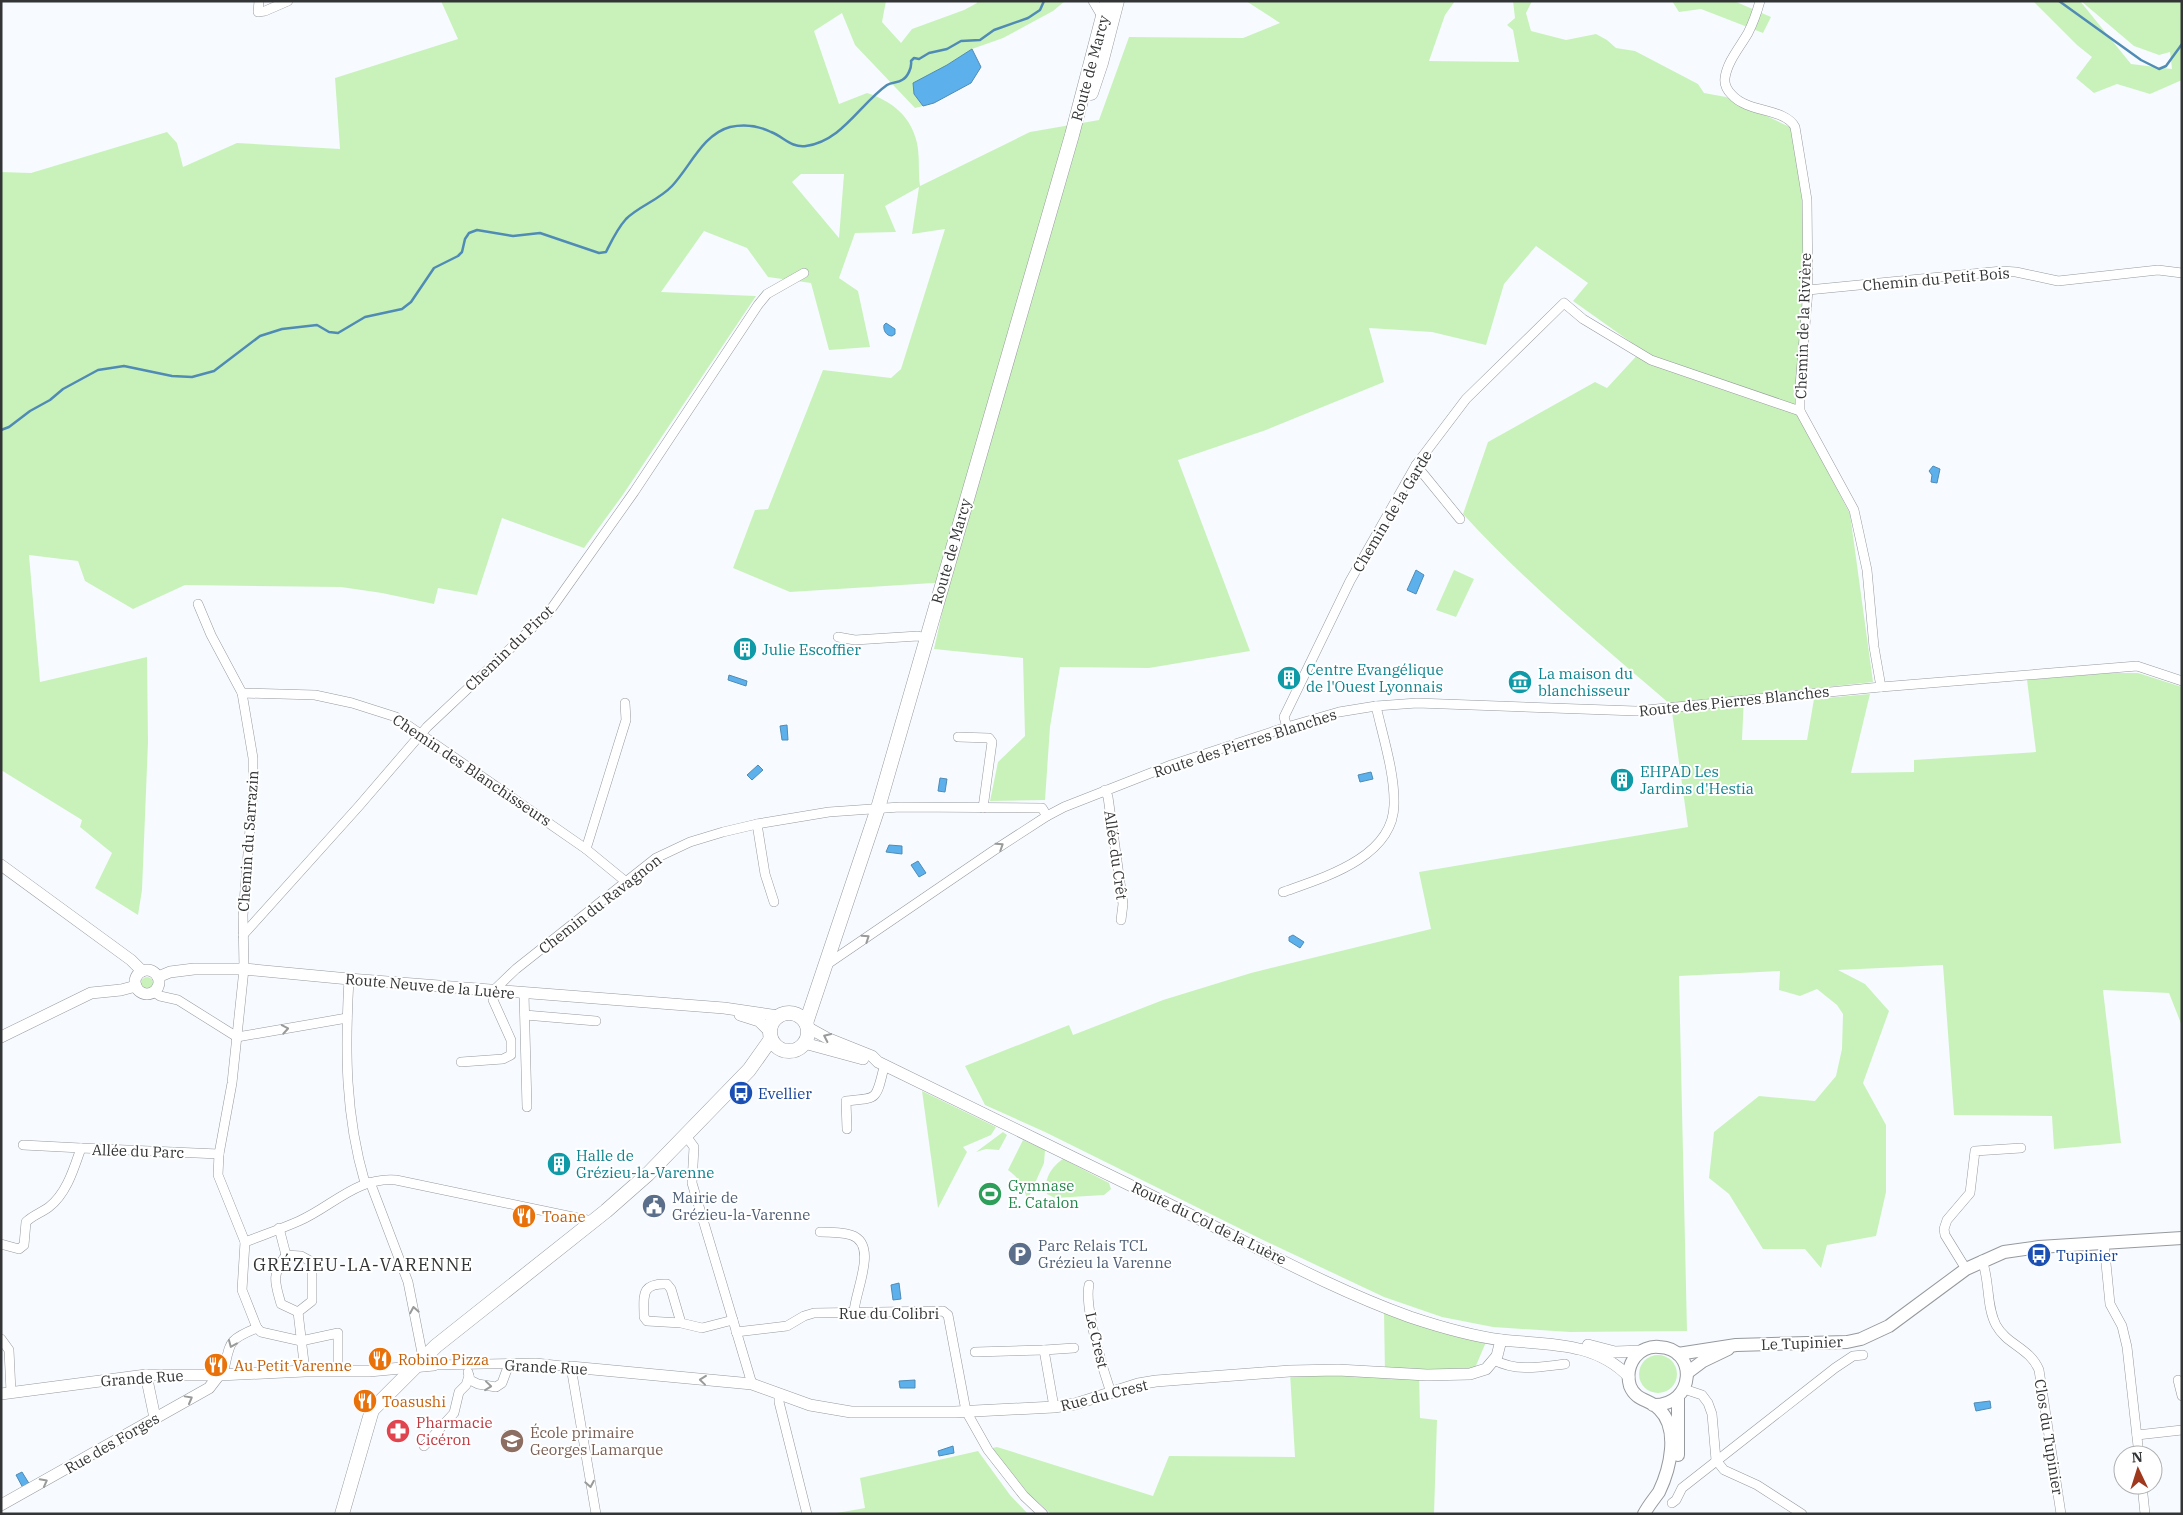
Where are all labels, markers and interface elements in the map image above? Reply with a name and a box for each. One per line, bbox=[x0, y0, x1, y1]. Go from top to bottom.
street label: Route de Marcy bbox=[1067, 13, 1113, 123]
street label: Chemin de la Rivière bbox=[1791, 253, 1815, 399]
street label: Chemin du Petit Bois bbox=[1862, 263, 2010, 295]
street label: Chemin de la Garde bbox=[1348, 447, 1436, 575]
street label: Route de Marcy bbox=[927, 496, 975, 606]
street label: Chemin du Pirot bbox=[461, 601, 557, 695]
building icon: Julie Escoffier bbox=[732, 636, 758, 662]
place label: Julie Escoffier bbox=[762, 640, 861, 659]
place label: Centre Evangélique de l'Ouest Lyonnais bbox=[1306, 660, 1443, 696]
place label: La maison du blanchisseur bbox=[1538, 664, 1633, 700]
building icon: Centre Evangélique de l'Ouest Lyonnais bbox=[1276, 665, 1302, 691]
museum icon: La maison du blanchisseur bbox=[1507, 669, 1533, 695]
street label: Route des Pierres Blanches bbox=[1638, 682, 1830, 720]
street label: Route des Pierres Blanches bbox=[1151, 704, 1339, 782]
street label: Chemin des Blanchisseurs bbox=[389, 710, 555, 830]
place label: EHPAD Les Jardins d'Hestia bbox=[1640, 762, 1754, 798]
building icon: EHPAD Les Jardins d'Hestia bbox=[1609, 767, 1635, 793]
street label: Chemin du Sarrazin bbox=[234, 769, 262, 912]
street label: Allée du Crêt bbox=[1100, 809, 1132, 901]
one-way arrow bbox=[995, 843, 1004, 853]
street label: Chemin du Ravagnon bbox=[535, 850, 666, 958]
one-way arrow bbox=[860, 935, 870, 944]
street label: Route Neuve de la Luère bbox=[344, 969, 516, 1003]
one-way arrow bbox=[280, 1024, 289, 1034]
one-way arrow bbox=[823, 1033, 832, 1044]
bus stop icon: Evellier bbox=[728, 1080, 754, 1106]
place label: Evellier bbox=[758, 1084, 812, 1103]
street label: Allée du Parc bbox=[92, 1140, 185, 1162]
place label: Halle de Grézieu-la-Varenne bbox=[576, 1146, 714, 1182]
building icon: Halle de Grézieu-la-Varenne bbox=[546, 1151, 572, 1177]
place label: Gymnase E. Catalon bbox=[1008, 1176, 1079, 1212]
street label: Route du Col de la Luère bbox=[1128, 1177, 1290, 1269]
sports icon: Gymnase E. Catalon bbox=[977, 1181, 1003, 1207]
place label: Mairie de Grézieu-la-Varenne bbox=[672, 1188, 810, 1224]
public building icon: Mairie de Grézieu-la-Varenne bbox=[641, 1193, 667, 1219]
restaurant icon: Toane bbox=[511, 1203, 537, 1229]
place label: Toane bbox=[542, 1207, 586, 1226]
place label: Parc Relais TCL Grézieu la Varenne bbox=[1038, 1236, 1172, 1272]
parking icon: Parc Relais TCL Grézieu la Varenne bbox=[1007, 1241, 1033, 1267]
bus stop icon: Tupinier bbox=[2026, 1242, 2052, 1268]
place label: Tupinier bbox=[2056, 1246, 2118, 1265]
district label: GRÉZIEU-LA-VARENNE bbox=[253, 1253, 473, 1276]
street label: Rue du Colibri bbox=[839, 1304, 939, 1323]
one-way arrow bbox=[409, 1306, 419, 1315]
street label: Le Crest bbox=[1081, 1310, 1113, 1370]
street label: Le Tupinier bbox=[1761, 1332, 1844, 1354]
one-way arrow bbox=[228, 1340, 238, 1348]
restaurant icon: Robino Pizza bbox=[367, 1346, 393, 1372]
place label: Robino Pizza bbox=[398, 1350, 489, 1369]
restaurant icon: Au Petit Varenne bbox=[203, 1352, 229, 1378]
street label: Grande Rue bbox=[504, 1355, 588, 1379]
place label: Au Petit Varenne bbox=[234, 1356, 352, 1375]
street label: Grande Rue bbox=[100, 1366, 184, 1390]
one-way arrow bbox=[699, 1374, 707, 1385]
street label: Rue du Crest bbox=[1058, 1375, 1150, 1415]
street label: Clos du Tupinier bbox=[2030, 1378, 2068, 1497]
one-way arrow bbox=[484, 1380, 492, 1391]
restaurant icon: Toasushi bbox=[352, 1388, 378, 1414]
place label: Toasushi bbox=[382, 1392, 446, 1411]
one-way arrow bbox=[184, 1395, 193, 1405]
street label: Rue des Forges bbox=[61, 1408, 163, 1478]
place label: Pharmacie Cicéron bbox=[416, 1413, 493, 1449]
pharmacy icon: Pharmacie Cicéron bbox=[385, 1418, 411, 1444]
place label: École primaire Georges Lamarque bbox=[530, 1423, 663, 1459]
school or university icon: École primaire Georges Lamarque bbox=[499, 1428, 525, 1454]
north arrow bbox=[2113, 1445, 2163, 1495]
text: N bbox=[2131, 1448, 2143, 1466]
one-way arrow bbox=[39, 1478, 48, 1488]
one-way arrow bbox=[584, 1480, 594, 1488]

